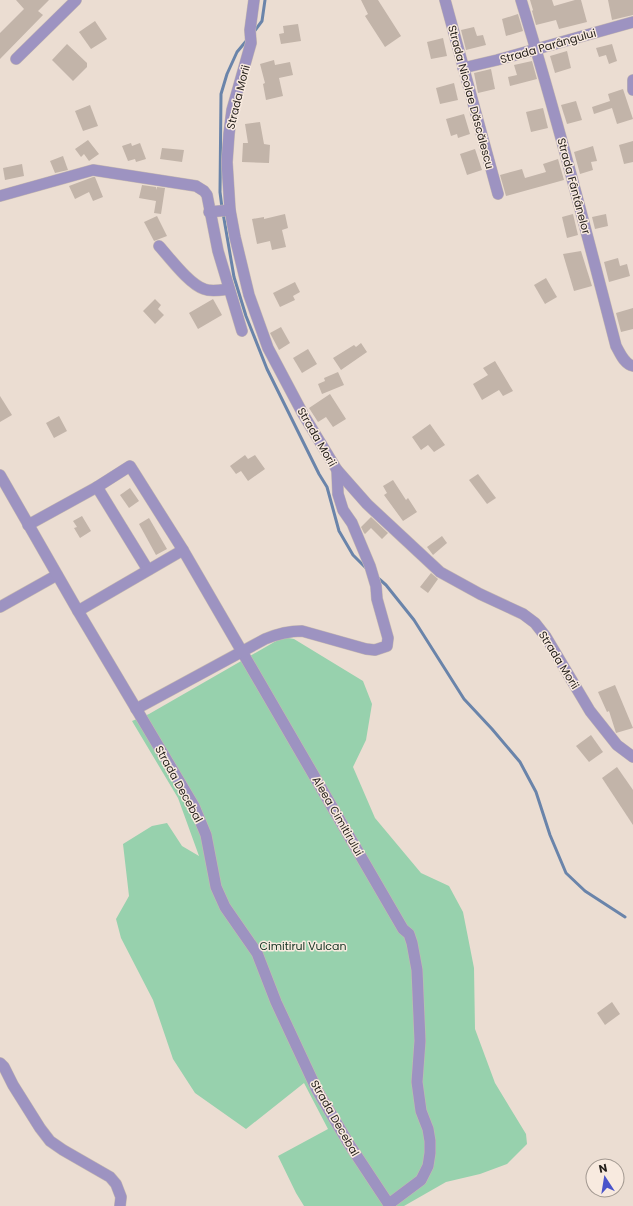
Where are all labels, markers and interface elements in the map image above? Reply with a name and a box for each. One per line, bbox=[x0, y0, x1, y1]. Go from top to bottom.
street label: Strada Nicolae Dăscălescu bbox=[444, 23, 498, 171]
street label: Strada Parângului bbox=[498, 25, 598, 67]
street label: Strada Morii bbox=[222, 63, 254, 131]
street label: Strada Fântânelor bbox=[553, 136, 595, 236]
street label: Strada Morii bbox=[294, 404, 341, 470]
street label: Strada Morii bbox=[535, 628, 583, 692]
street label: Strada Decebal bbox=[151, 743, 207, 825]
street label: Aleea Cimitirului bbox=[309, 773, 367, 859]
park label: Cimitirul Vulcan bbox=[259, 938, 347, 954]
street label: Strada Decebal bbox=[307, 1077, 363, 1159]
north arrow bbox=[585, 1158, 625, 1198]
text: N bbox=[597, 1160, 609, 1177]

